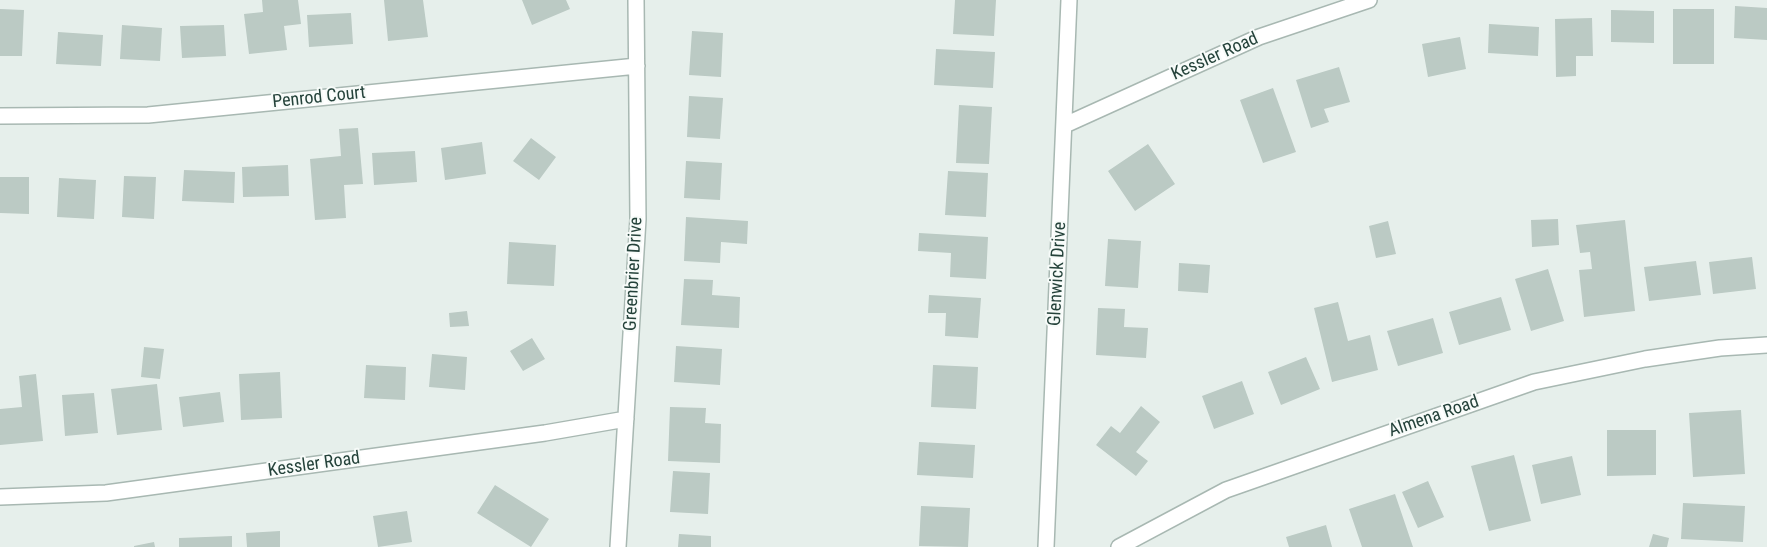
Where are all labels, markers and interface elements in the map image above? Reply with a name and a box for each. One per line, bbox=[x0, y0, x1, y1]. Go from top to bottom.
street label: Kessler Road bbox=[1168, 28, 1262, 86]
street label: Penrod Court bbox=[271, 82, 367, 114]
street label: Greenbrier Drive bbox=[620, 217, 648, 331]
street label: Glenwick Drive bbox=[1044, 221, 1072, 327]
street label: Almena Road bbox=[1386, 391, 1482, 443]
street label: Kessler Road bbox=[267, 448, 361, 482]

